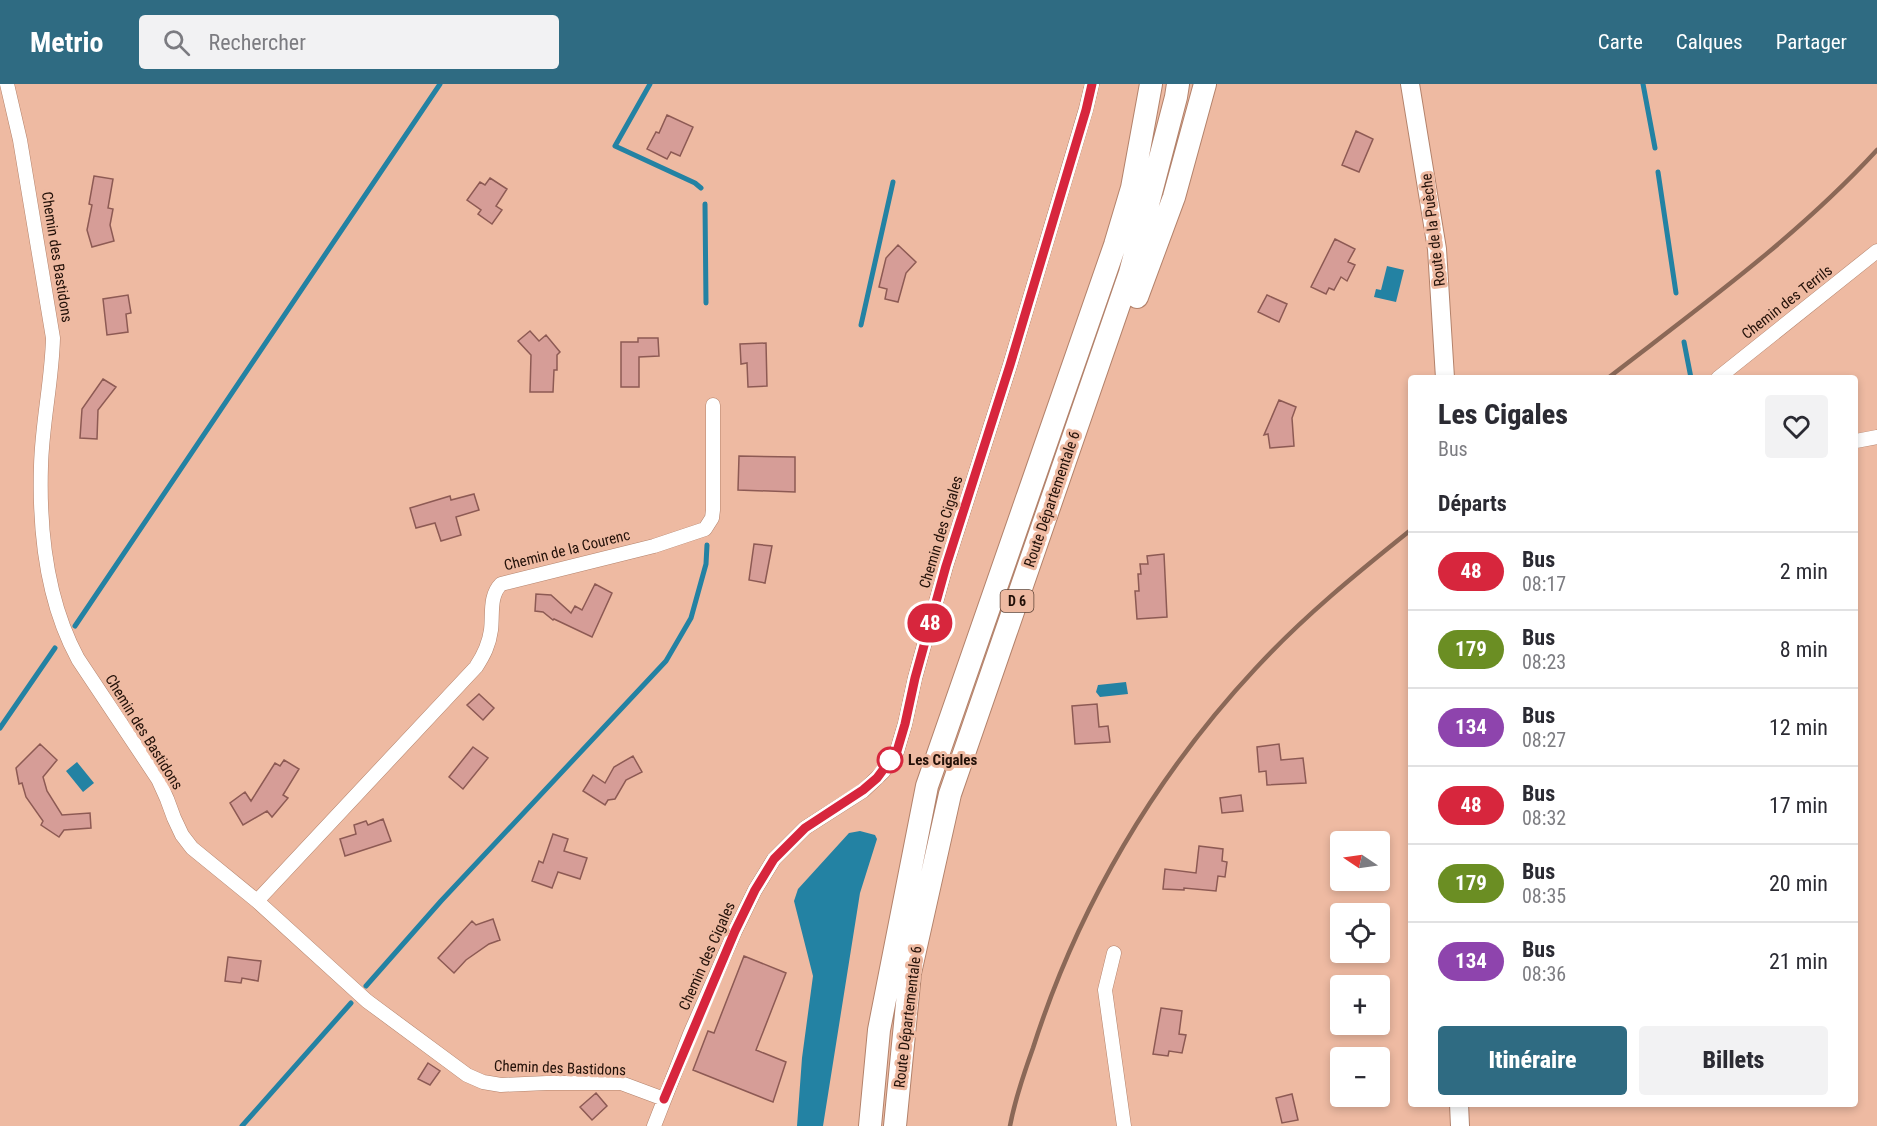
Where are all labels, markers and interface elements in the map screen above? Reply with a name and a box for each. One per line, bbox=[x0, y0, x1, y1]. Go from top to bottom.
search box bbox=[139, 15, 559, 69]
text: Metrio bbox=[30, 26, 103, 59]
icon: search bbox=[160, 26, 193, 59]
text: Rechercher bbox=[208, 30, 306, 55]
text: Carte bbox=[1598, 30, 1643, 54]
text: Calques bbox=[1676, 30, 1743, 54]
text: Partager bbox=[1776, 30, 1847, 54]
street label: Route de la Puèche bbox=[1417, 173, 1449, 287]
street label: Chemin des Bastidons bbox=[38, 190, 76, 324]
street label: Chemin des Terrils bbox=[1738, 261, 1836, 343]
button: heart bbox=[1765, 395, 1828, 458]
text: Les Cigales bbox=[1438, 398, 1568, 431]
street label: Route Départementale 6 bbox=[1020, 429, 1084, 569]
text: Bus bbox=[1438, 437, 1468, 461]
street label: Chemin des Cigales bbox=[915, 473, 967, 590]
text: Départs bbox=[1438, 491, 1507, 516]
street label: Chemin de la Courenc bbox=[502, 526, 632, 574]
text: Bus bbox=[1522, 547, 1555, 572]
text: 48 bbox=[1460, 559, 1482, 583]
text: 2 min bbox=[1780, 559, 1828, 584]
text: 08:17 bbox=[1522, 572, 1566, 596]
road number: D 6 bbox=[1000, 590, 1034, 612]
line badge: 48 bbox=[903, 604, 957, 642]
text: 48 bbox=[919, 611, 941, 635]
text: Bus bbox=[1522, 625, 1555, 650]
text: 179 bbox=[1455, 637, 1487, 661]
text: 8 min bbox=[1780, 637, 1828, 662]
text: 08:23 bbox=[1522, 650, 1566, 674]
street label: Chemin des Bastidons bbox=[101, 671, 187, 793]
text: Bus bbox=[1522, 703, 1555, 728]
text: 134 bbox=[1455, 715, 1487, 739]
text: 12 min bbox=[1769, 715, 1828, 740]
text: 08:27 bbox=[1522, 728, 1566, 752]
marker: Les Cigales bbox=[877, 747, 903, 773]
place label: Les Cigales bbox=[908, 751, 978, 769]
text: Bus bbox=[1522, 781, 1555, 806]
text: 48 bbox=[1460, 793, 1482, 817]
text: 17 min bbox=[1769, 793, 1828, 818]
text: 08:32 bbox=[1522, 806, 1566, 830]
north arrow bbox=[1330, 831, 1390, 891]
map controls bbox=[1330, 831, 1390, 1107]
text: Bus bbox=[1522, 859, 1555, 884]
text: 179 bbox=[1455, 871, 1487, 895]
text: 20 min bbox=[1769, 871, 1828, 896]
text: 08:35 bbox=[1522, 884, 1566, 908]
street label: Chemin des Cigales bbox=[675, 899, 739, 1013]
button: locate bbox=[1330, 903, 1390, 963]
text: Bus bbox=[1522, 937, 1555, 962]
street label: Route Départementale 6 bbox=[890, 945, 926, 1089]
text: 134 bbox=[1455, 949, 1487, 973]
text: 21 min bbox=[1769, 949, 1828, 974]
text: 08:36 bbox=[1522, 962, 1566, 986]
button: + bbox=[1330, 975, 1390, 1035]
button: Itinéraire bbox=[1438, 1026, 1627, 1095]
button: Billets bbox=[1639, 1026, 1828, 1095]
button: − bbox=[1330, 1047, 1390, 1107]
street label: Chemin des Bastidons bbox=[494, 1057, 627, 1079]

